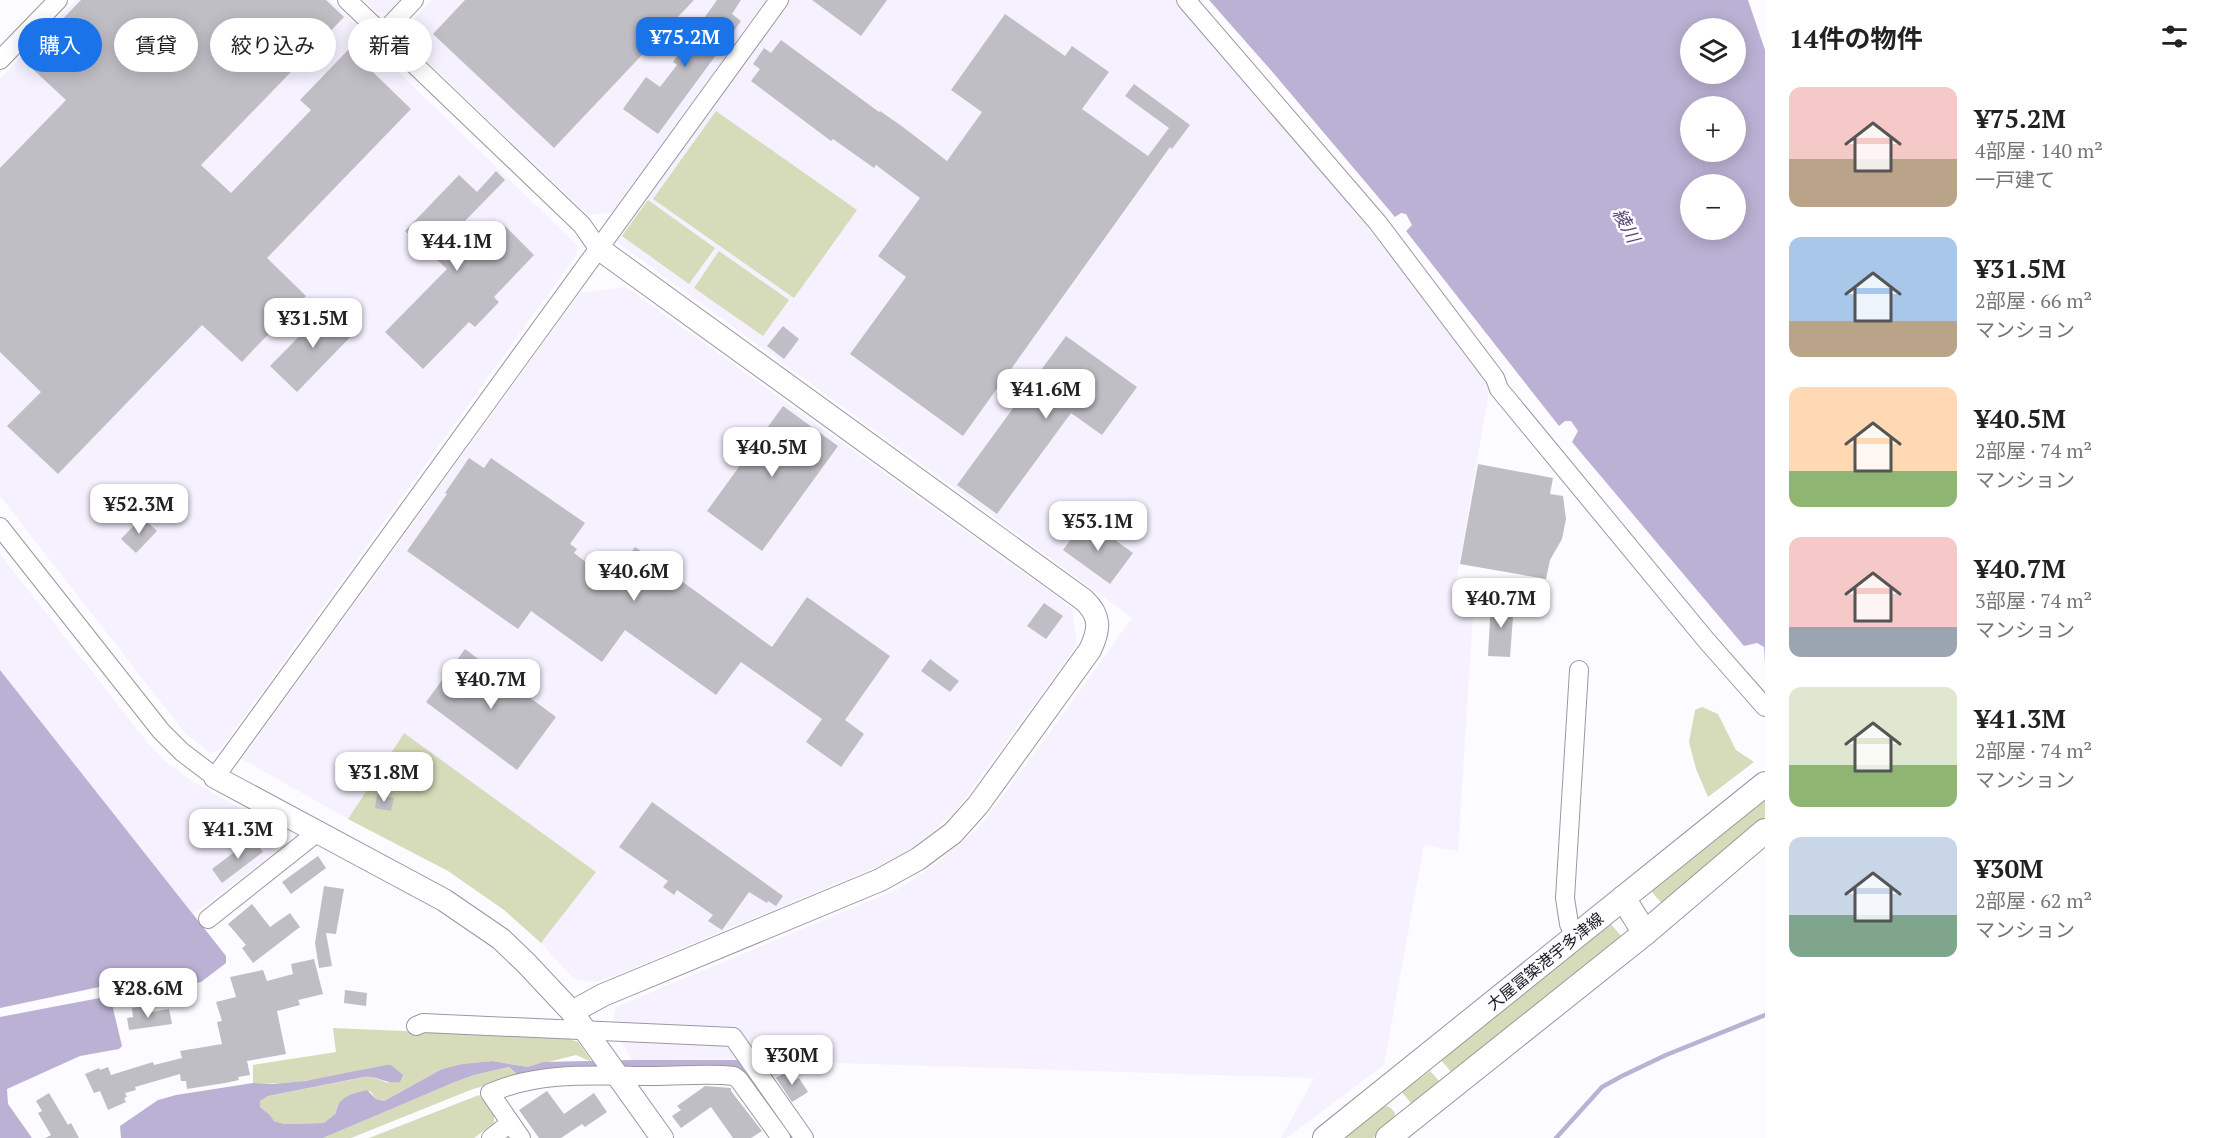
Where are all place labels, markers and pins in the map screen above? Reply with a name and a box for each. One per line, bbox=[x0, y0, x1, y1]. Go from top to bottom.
pin: ¥75.2M bbox=[636, 17, 734, 68]
pin: ¥44.1M bbox=[408, 221, 506, 272]
pin: ¥31.5M bbox=[264, 298, 362, 349]
pin: ¥41.6M bbox=[997, 369, 1095, 420]
pin: ¥40.5M bbox=[723, 427, 821, 478]
pin: ¥52.3M bbox=[90, 484, 188, 535]
pin: ¥53.1M bbox=[1049, 501, 1147, 552]
pin: ¥40.6M bbox=[585, 551, 683, 602]
pin: ¥40.7M bbox=[1452, 578, 1550, 629]
pin: ¥40.7M bbox=[442, 659, 540, 710]
pin: ¥31.8M bbox=[335, 752, 433, 803]
pin: ¥41.3M bbox=[189, 809, 287, 860]
pin: ¥28.6M bbox=[99, 968, 197, 1019]
pin: ¥30M bbox=[756, 1035, 828, 1086]

